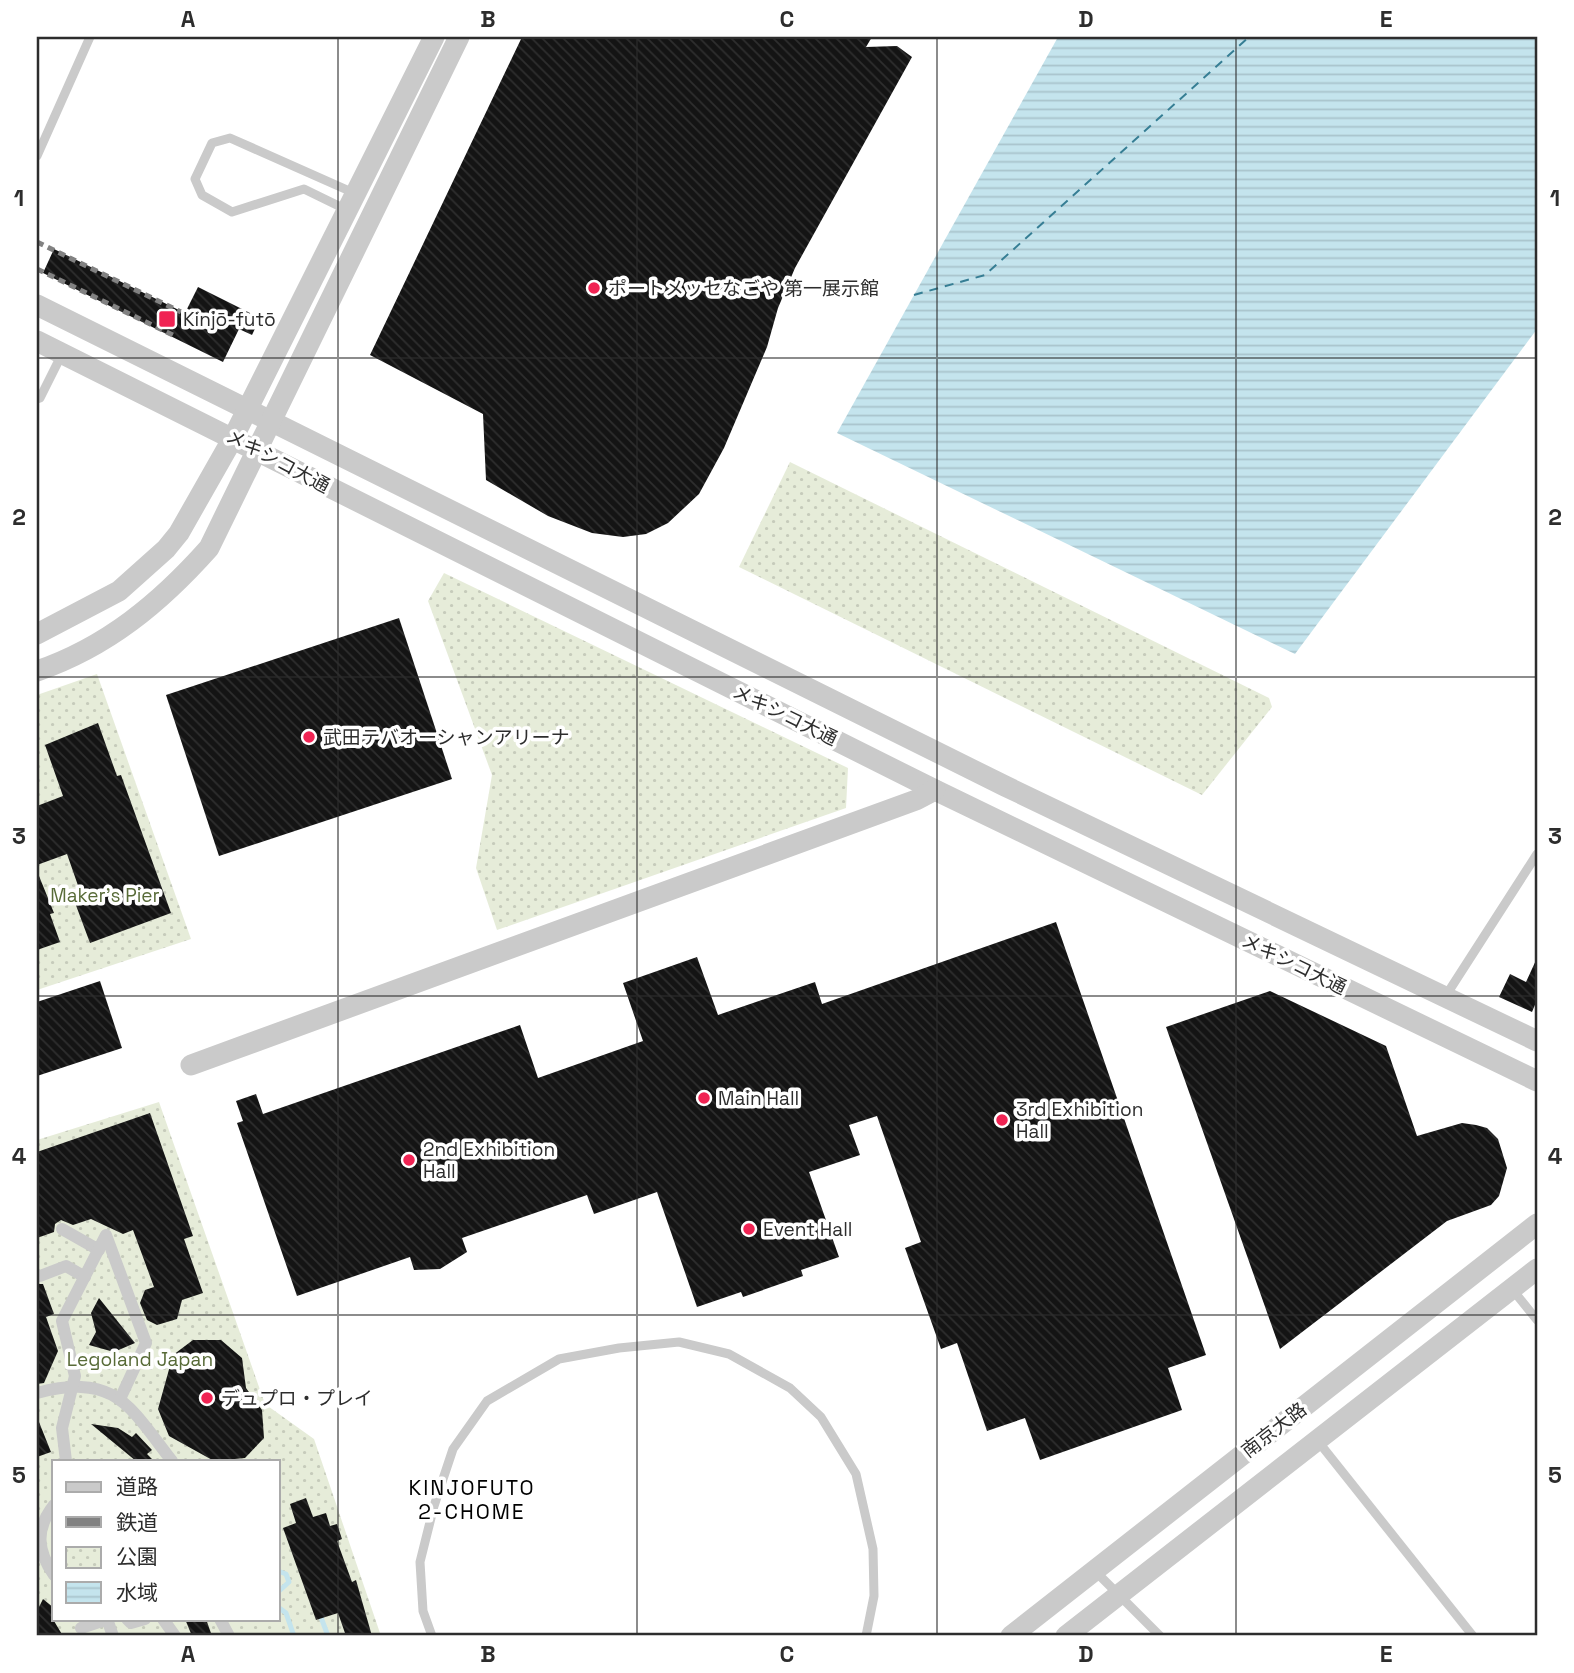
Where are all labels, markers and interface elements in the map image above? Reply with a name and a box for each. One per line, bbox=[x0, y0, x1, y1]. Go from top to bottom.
text: A bbox=[181, 4, 196, 34]
text: B bbox=[480, 4, 496, 34]
text: C bbox=[780, 4, 794, 34]
text: D bbox=[1078, 4, 1094, 34]
text: E bbox=[1380, 4, 1392, 34]
text: 1 bbox=[14, 183, 24, 213]
text: 1 bbox=[1550, 183, 1560, 213]
place label: ポートメッセなごや 第一展示館 bbox=[608, 276, 879, 301]
marker: ポートメッセなごや 第一展示館 bbox=[586, 280, 602, 296]
place label: Kinjō-futō bbox=[183, 307, 276, 332]
marker: Kinjō-futō bbox=[157, 309, 177, 329]
street label: メキシコ大通 bbox=[222, 423, 334, 499]
text: 2 bbox=[12, 502, 26, 532]
text: 2 bbox=[1548, 502, 1562, 532]
street label: メキシコ大通 bbox=[728, 679, 842, 751]
place label: 武田テバオーシャンアリーナ bbox=[323, 725, 570, 750]
marker: 武田テバオーシャンアリーナ bbox=[301, 729, 317, 745]
text: 3 bbox=[12, 821, 26, 851]
text: 3 bbox=[1548, 821, 1562, 851]
park label: Maker’s Pier bbox=[50, 883, 160, 908]
street label: メキシコ大通 bbox=[1237, 928, 1351, 1000]
place label: Main Hall bbox=[718, 1086, 799, 1111]
marker: Main Hall bbox=[696, 1090, 712, 1106]
place label: 3rd Exhibition Hall bbox=[1016, 1097, 1143, 1144]
marker: 3rd Exhibition Hall bbox=[994, 1112, 1010, 1128]
place label: 2nd Exhibition Hall bbox=[423, 1137, 555, 1184]
text: 4 bbox=[12, 1141, 27, 1171]
text: 4 bbox=[1548, 1141, 1563, 1171]
marker: 2nd Exhibition Hall bbox=[401, 1152, 417, 1168]
place label: Event Hall bbox=[763, 1217, 853, 1242]
marker: Event Hall bbox=[741, 1221, 757, 1237]
park label: Legoland Japan bbox=[67, 1347, 213, 1372]
place label: デュプロ・プレイ bbox=[221, 1386, 373, 1411]
marker: デュプロ・プレイ bbox=[199, 1390, 215, 1406]
street label: 南京大路 bbox=[1236, 1397, 1312, 1463]
text: 5 bbox=[12, 1460, 26, 1490]
legend bbox=[52, 1460, 280, 1620]
text: 5 bbox=[1548, 1460, 1562, 1490]
text: 道路 bbox=[116, 1473, 158, 1500]
district label: KINJOFUTO 2-CHOME bbox=[408, 1474, 536, 1525]
text: 鉄道 bbox=[116, 1509, 158, 1536]
text: 公園 bbox=[116, 1543, 158, 1570]
text: 水域 bbox=[116, 1579, 158, 1606]
text: A bbox=[181, 1639, 196, 1669]
text: B bbox=[480, 1639, 496, 1669]
text: C bbox=[780, 1639, 794, 1669]
text: D bbox=[1078, 1639, 1094, 1669]
text: E bbox=[1380, 1639, 1392, 1669]

